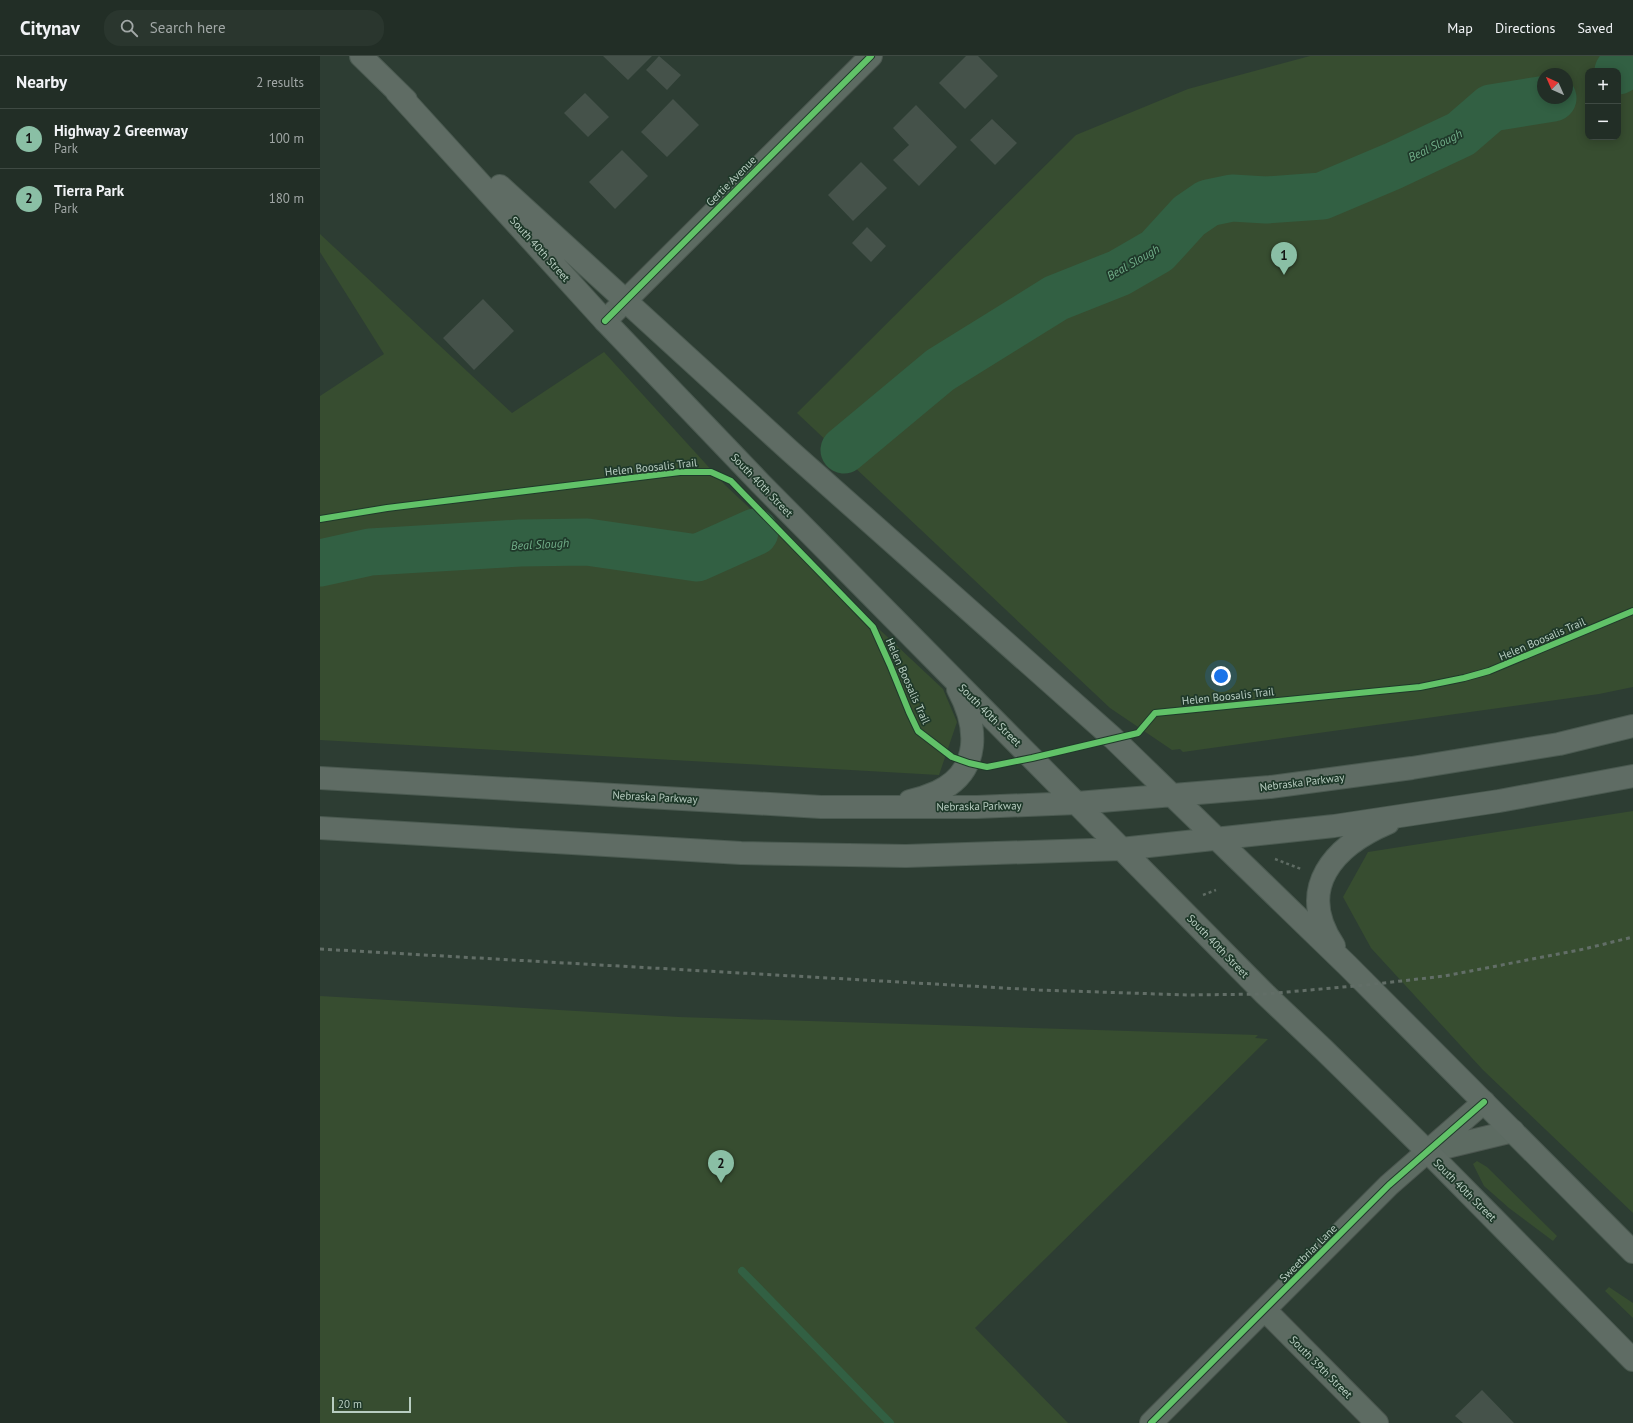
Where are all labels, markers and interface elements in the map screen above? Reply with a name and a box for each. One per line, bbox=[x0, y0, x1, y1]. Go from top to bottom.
search box bbox=[104, 10, 384, 46]
text: Citynav bbox=[20, 16, 80, 40]
icon: search bbox=[118, 17, 140, 39]
text: Search here bbox=[150, 18, 226, 37]
text: Map bbox=[1447, 19, 1473, 37]
text: Directions bbox=[1495, 19, 1555, 37]
text: Saved bbox=[1577, 19, 1613, 37]
north arrow bbox=[1537, 68, 1573, 104]
map controls bbox=[1585, 68, 1621, 140]
button: + bbox=[1585, 68, 1621, 104]
text: Nearby bbox=[16, 71, 67, 93]
text: 2 results bbox=[256, 74, 304, 91]
button: − bbox=[1585, 104, 1621, 140]
text: Highway 2 Greenway bbox=[54, 121, 188, 140]
water label: Beal Slough bbox=[1405, 125, 1465, 165]
text: 1 bbox=[25, 130, 33, 147]
text: 100 m bbox=[269, 130, 304, 147]
text: Park bbox=[54, 140, 78, 157]
street label: Gertie Avenue bbox=[703, 153, 759, 209]
text: Tierra Park bbox=[54, 181, 124, 200]
text: 2 bbox=[25, 190, 33, 207]
text: 180 m bbox=[269, 190, 304, 207]
text: Park bbox=[54, 200, 78, 217]
street label: South 40th Street bbox=[507, 213, 573, 285]
water label: Beal Slough bbox=[1104, 241, 1162, 283]
pin: 1 bbox=[1271, 242, 1297, 275]
street label: South 40th Street bbox=[728, 450, 796, 520]
street label: Helen Boosalis Trail bbox=[604, 455, 699, 479]
water label: Beal Slough bbox=[510, 535, 570, 553]
street label: Helen Boosalis Trail bbox=[1497, 614, 1588, 664]
street label: Helen Boosalis Trail bbox=[883, 636, 934, 727]
your location bbox=[1211, 666, 1231, 686]
street label: South 40th Street bbox=[956, 681, 1025, 750]
street label: Helen Boosalis Trail bbox=[1181, 684, 1276, 708]
street label: Nebraska Parkway bbox=[1259, 770, 1346, 794]
street label: Nebraska Parkway bbox=[612, 788, 699, 806]
street label: Nebraska Parkway bbox=[936, 798, 1023, 814]
street label: South 40th Street bbox=[1184, 911, 1252, 981]
pin: 2 bbox=[708, 1150, 734, 1183]
street label: South 40th Street bbox=[1431, 1156, 1500, 1225]
street label: Sweetbriar Lane bbox=[1276, 1221, 1340, 1285]
street label: South 39th Street bbox=[1287, 1333, 1356, 1402]
scale bar bbox=[332, 1395, 411, 1414]
text: 20 m bbox=[338, 1397, 362, 1411]

